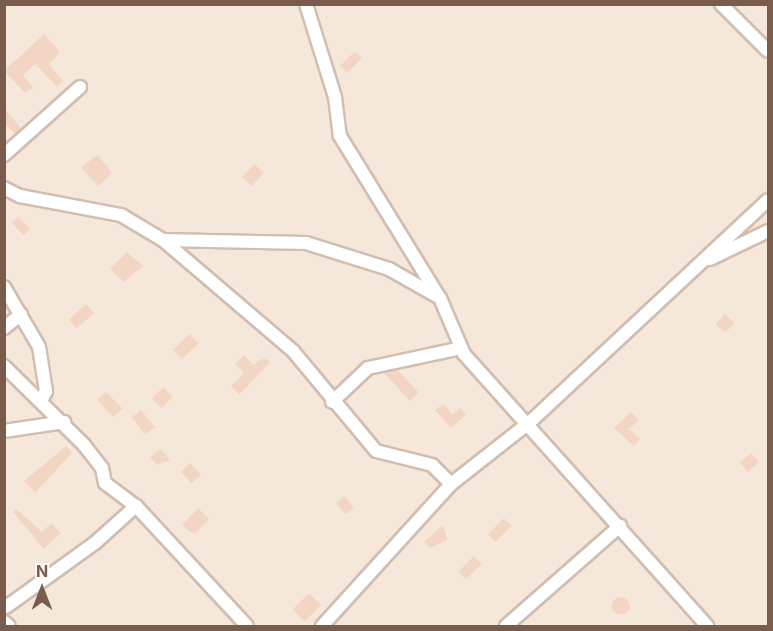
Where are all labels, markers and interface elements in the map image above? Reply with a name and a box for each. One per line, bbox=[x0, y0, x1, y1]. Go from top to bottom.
north arrow bbox=[12, 559, 72, 619]
text: N bbox=[36, 561, 48, 581]

